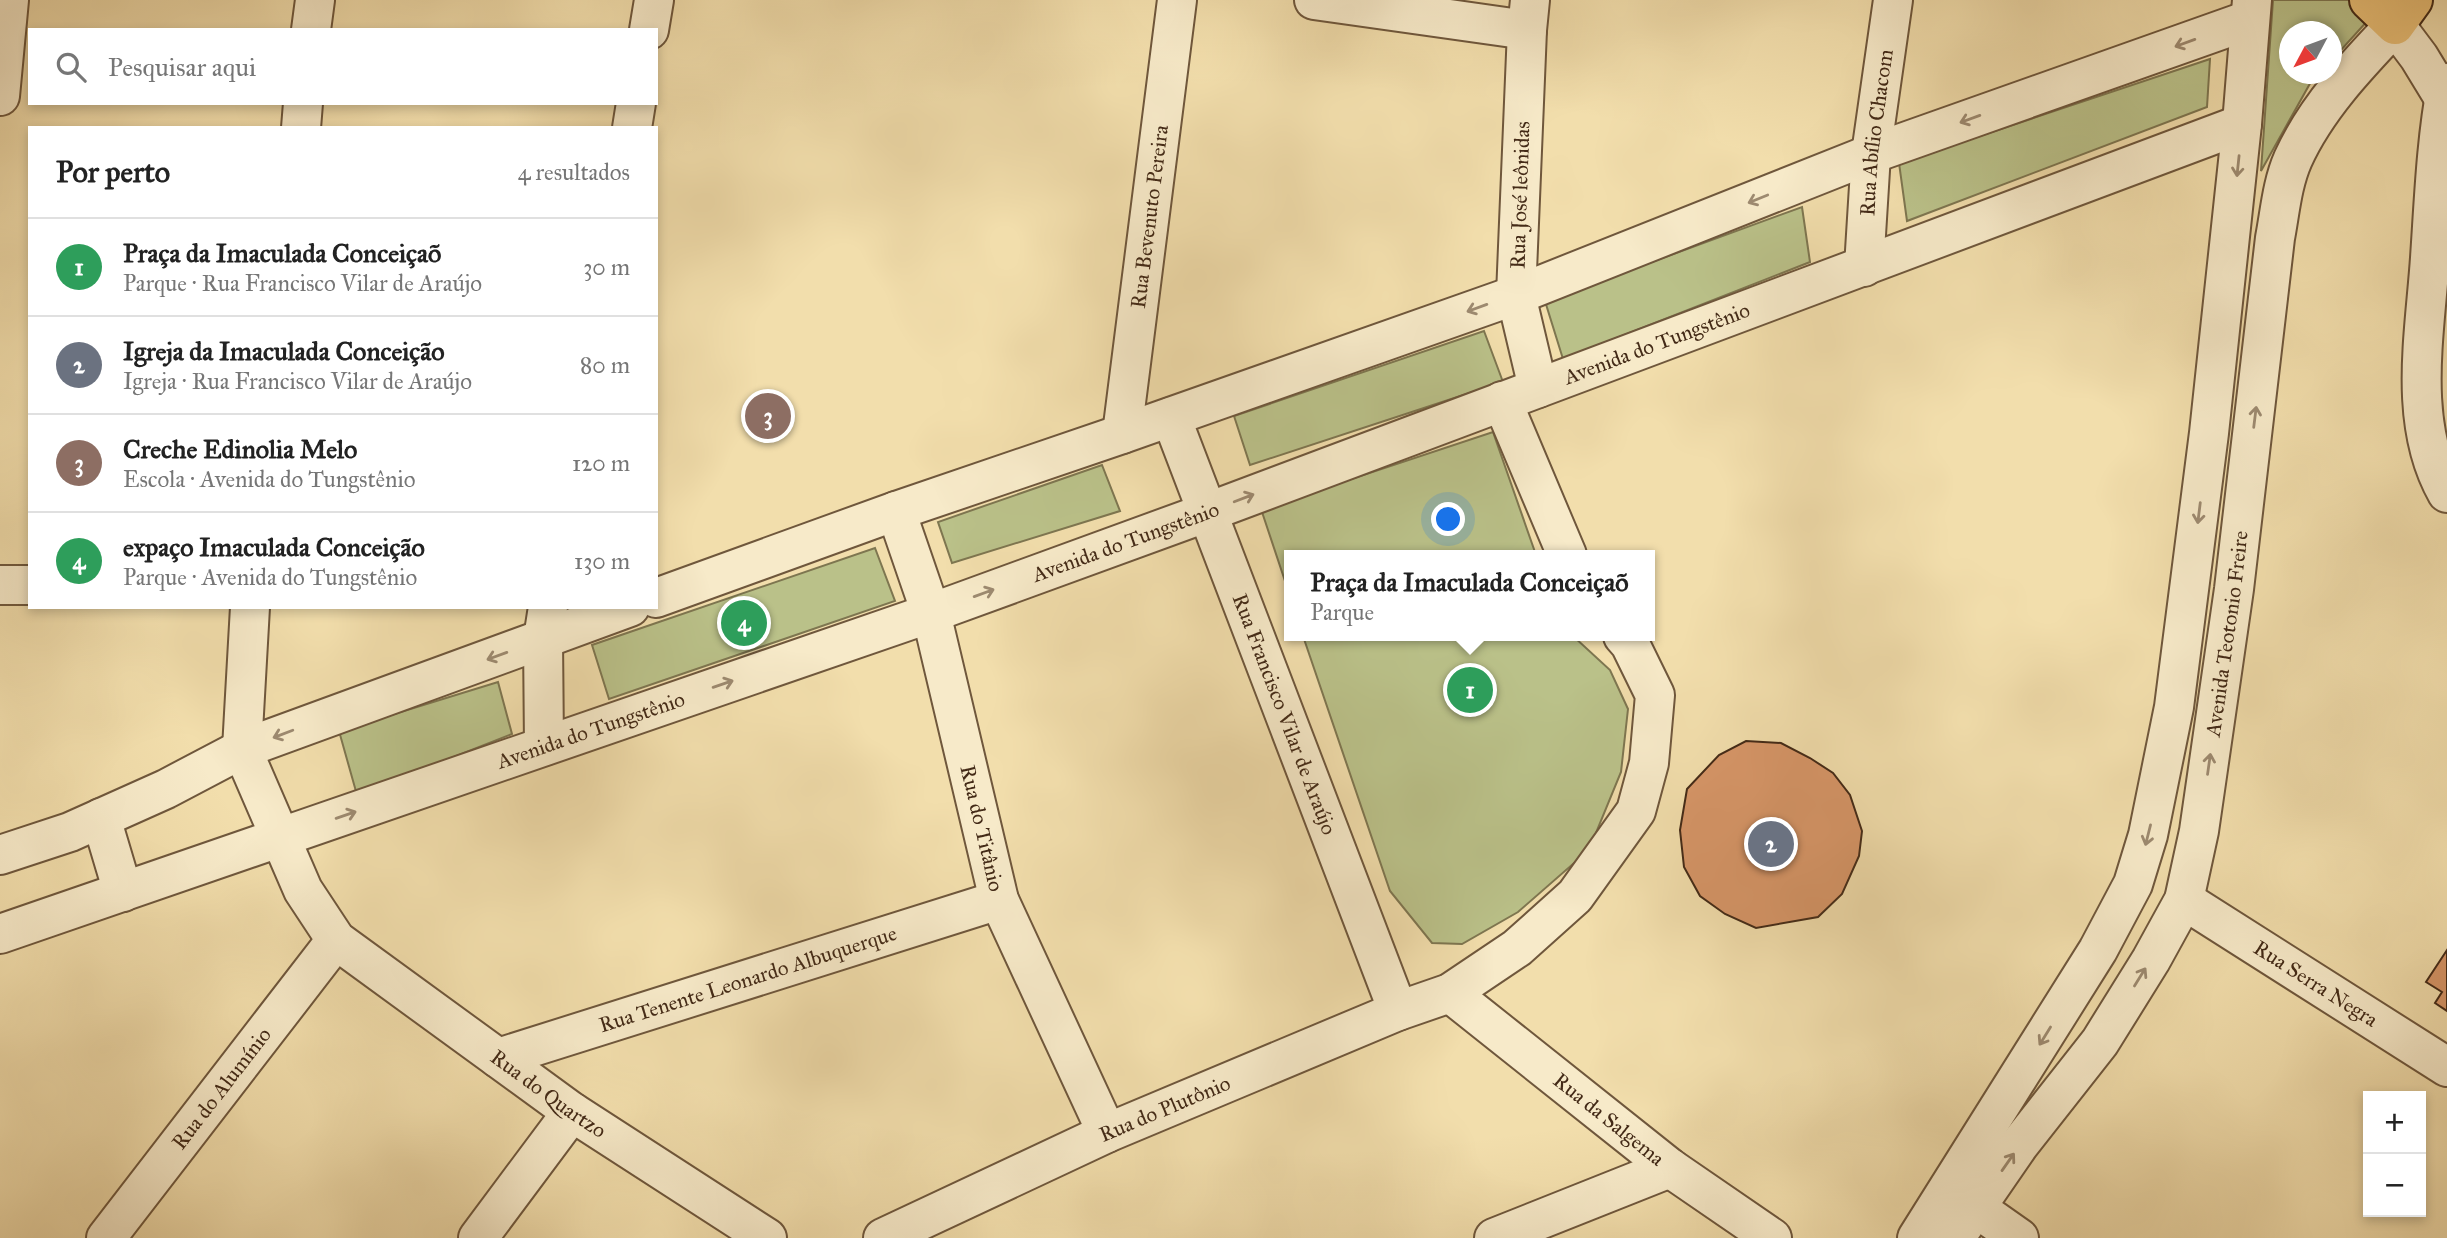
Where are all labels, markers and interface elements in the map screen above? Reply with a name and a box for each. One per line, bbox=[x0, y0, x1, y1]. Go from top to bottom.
north arrow bbox=[2279, 21, 2342, 84]
search box bbox=[28, 28, 658, 105]
one-way arrow bbox=[2174, 38, 2196, 50]
street label: Rua Abílio Chacom bbox=[1854, 47, 1899, 217]
icon: search bbox=[52, 48, 90, 86]
text: Pesquisar aqui bbox=[108, 51, 256, 83]
one-way arrow bbox=[1960, 114, 1982, 126]
street label: Rua José leônidas bbox=[1504, 121, 1536, 269]
street label: Rua Bevenuto Pereira bbox=[1125, 123, 1174, 310]
text: Por perto bbox=[56, 154, 170, 190]
one-way arrow bbox=[2231, 154, 2244, 176]
text: 4 resultados bbox=[518, 158, 630, 186]
one-way arrow bbox=[1747, 194, 1769, 207]
text: Praça da Imaculada Conceiçaõ bbox=[123, 237, 441, 269]
text: 1 bbox=[74, 253, 84, 281]
text: 30 m bbox=[583, 253, 630, 281]
text: Parque · Rua Francisco Vilar de Araújo bbox=[123, 269, 482, 297]
street label: Avenida do Tungstênio bbox=[1559, 297, 1754, 391]
one-way arrow bbox=[1467, 303, 1489, 316]
text: Igreja da Imaculada Conceição bbox=[123, 335, 445, 367]
text: 2 bbox=[73, 351, 85, 379]
text: 80 m bbox=[580, 351, 630, 379]
text: Igreja · Rua Francisco Vilar de Araújo bbox=[123, 367, 472, 395]
pin: 3 bbox=[745, 390, 791, 442]
one-way arrow bbox=[2249, 406, 2262, 429]
text: Creche Edinolia Melo bbox=[123, 433, 357, 465]
text: 3 bbox=[74, 449, 84, 477]
text: 120 m bbox=[572, 449, 630, 477]
text: Escola · Avenida do Tungstênio bbox=[123, 465, 416, 493]
one-way arrow bbox=[1232, 491, 1254, 503]
street label: Avenida do Tungstênio bbox=[1028, 496, 1223, 588]
your location bbox=[1431, 502, 1465, 536]
one-way arrow bbox=[2192, 502, 2205, 524]
street label: Avenida Teotonio Freire bbox=[2200, 529, 2254, 739]
text: expaço Imaculada Conceição bbox=[123, 531, 425, 563]
text: 4 bbox=[73, 547, 85, 575]
text: 130 m bbox=[574, 547, 630, 575]
popup bbox=[1284, 550, 1655, 641]
text: Parque · Avenida do Tungstênio bbox=[123, 563, 417, 591]
text: Praça da Imaculada Conceiçaõ bbox=[1310, 566, 1629, 598]
one-way arrow bbox=[973, 586, 995, 598]
street label: Rua Francisco Vilar de Araújo bbox=[1227, 590, 1342, 839]
pin: 4 bbox=[721, 597, 767, 649]
text: Parque bbox=[1310, 598, 1374, 626]
one-way arrow bbox=[486, 650, 508, 663]
pin: 1 bbox=[1447, 664, 1493, 716]
one-way arrow bbox=[712, 677, 734, 689]
street label: Avenida do Tungstênio bbox=[493, 686, 688, 775]
one-way arrow bbox=[273, 728, 295, 741]
one-way arrow bbox=[2203, 753, 2216, 776]
street label: Rua do Titânio bbox=[954, 762, 1010, 894]
one-way arrow bbox=[335, 808, 357, 820]
pin: 2 bbox=[1748, 818, 1794, 870]
one-way arrow bbox=[2141, 823, 2154, 846]
street label: Rua Tenente Leonardo Albuquerque bbox=[596, 920, 900, 1038]
street label: Rua Serra Negra bbox=[2249, 935, 2383, 1033]
one-way arrow bbox=[2134, 968, 2148, 988]
street label: Rua do Alumínio bbox=[166, 1022, 277, 1155]
one-way arrow bbox=[2038, 1026, 2052, 1046]
street label: Rua do Quartzo bbox=[485, 1044, 611, 1144]
street label: Rua da Salgema bbox=[1548, 1067, 1670, 1172]
street label: Rua do Plutônio bbox=[1095, 1070, 1234, 1148]
map controls bbox=[2363, 1091, 2426, 1217]
button: + bbox=[2363, 1091, 2426, 1154]
one-way arrow bbox=[2001, 1153, 2015, 1172]
button: − bbox=[2363, 1154, 2426, 1217]

